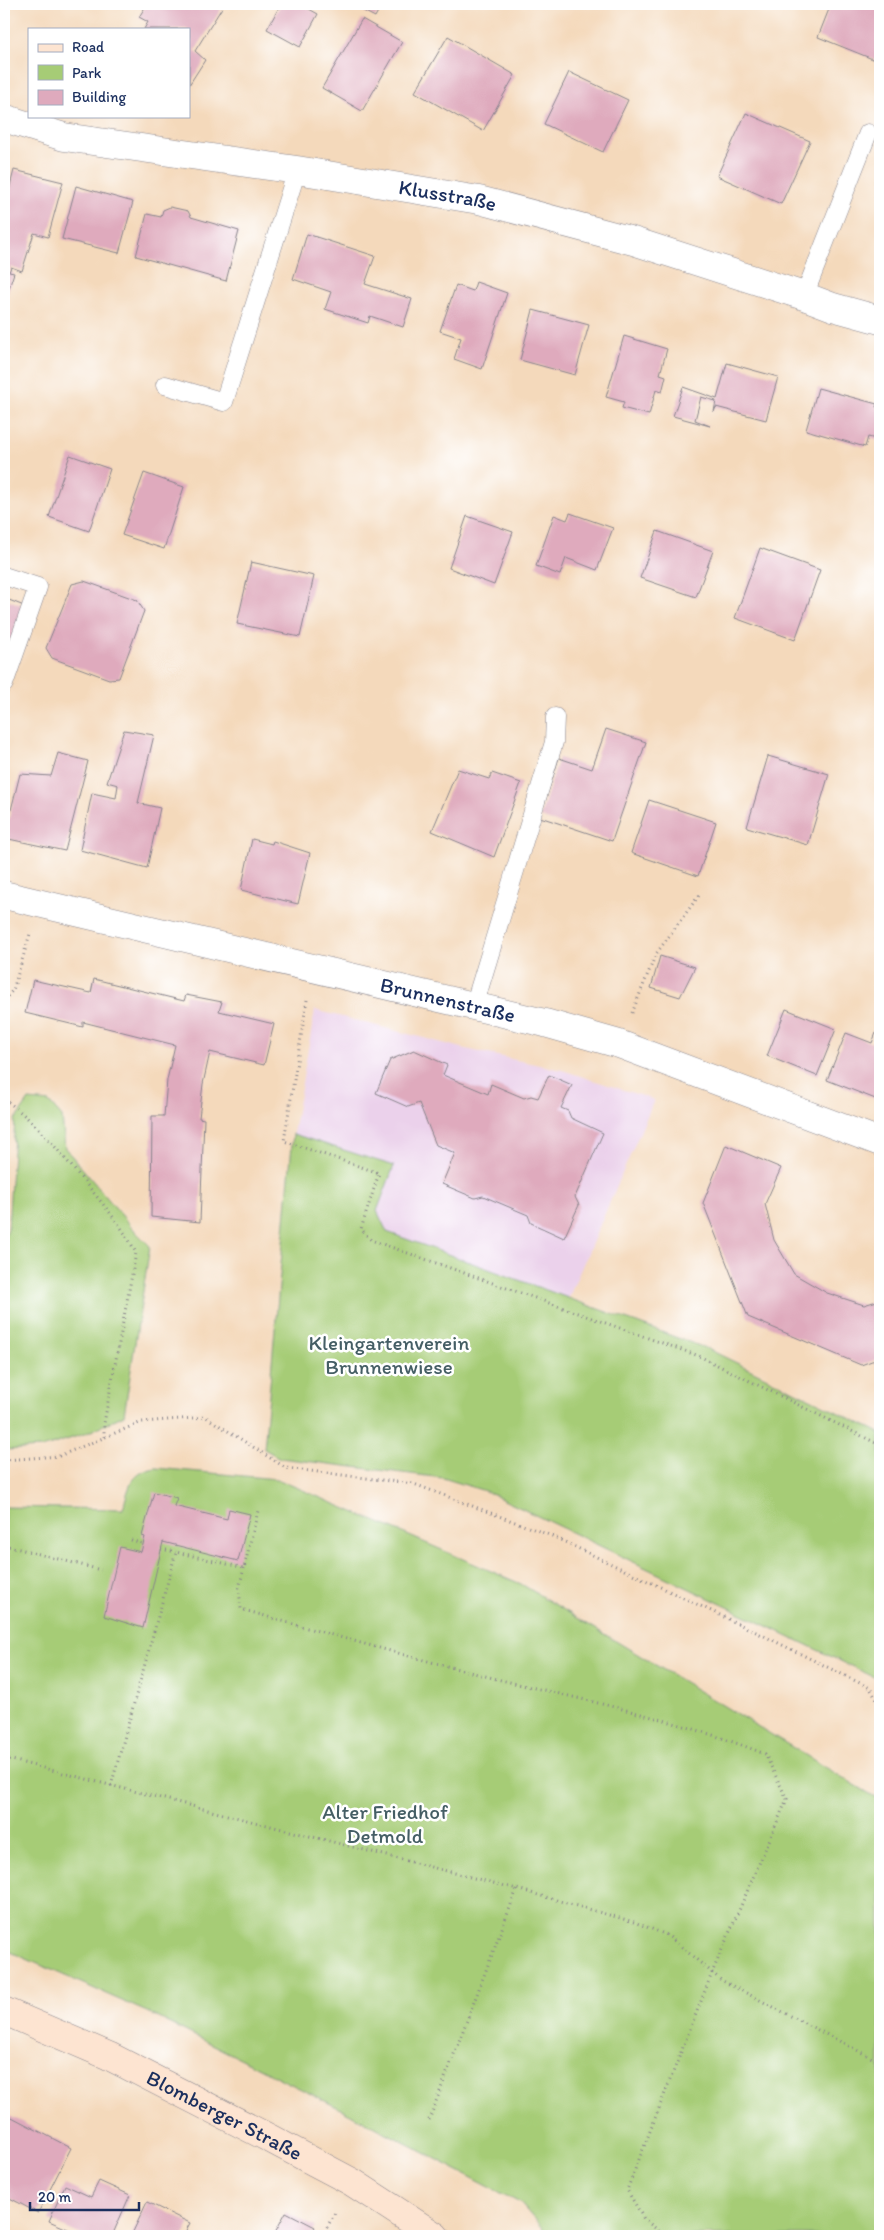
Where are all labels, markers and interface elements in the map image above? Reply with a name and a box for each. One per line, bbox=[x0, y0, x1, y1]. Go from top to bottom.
legend bbox=[28, 28, 190, 118]
text: Road bbox=[72, 38, 105, 56]
text: Park bbox=[72, 64, 102, 82]
text: Building bbox=[72, 88, 126, 106]
street label: Klusstraße bbox=[397, 174, 500, 216]
street label: Brunnenstraße bbox=[378, 971, 518, 1028]
park label: Kleingartenverein Brunnenwiese bbox=[309, 1330, 469, 1379]
park label: Alter Friedhof Detmold bbox=[322, 1799, 448, 1848]
street label: Blomberger Straße bbox=[143, 2064, 307, 2165]
scale bar bbox=[30, 2180, 139, 2212]
text: 20 m bbox=[38, 2188, 72, 2206]

